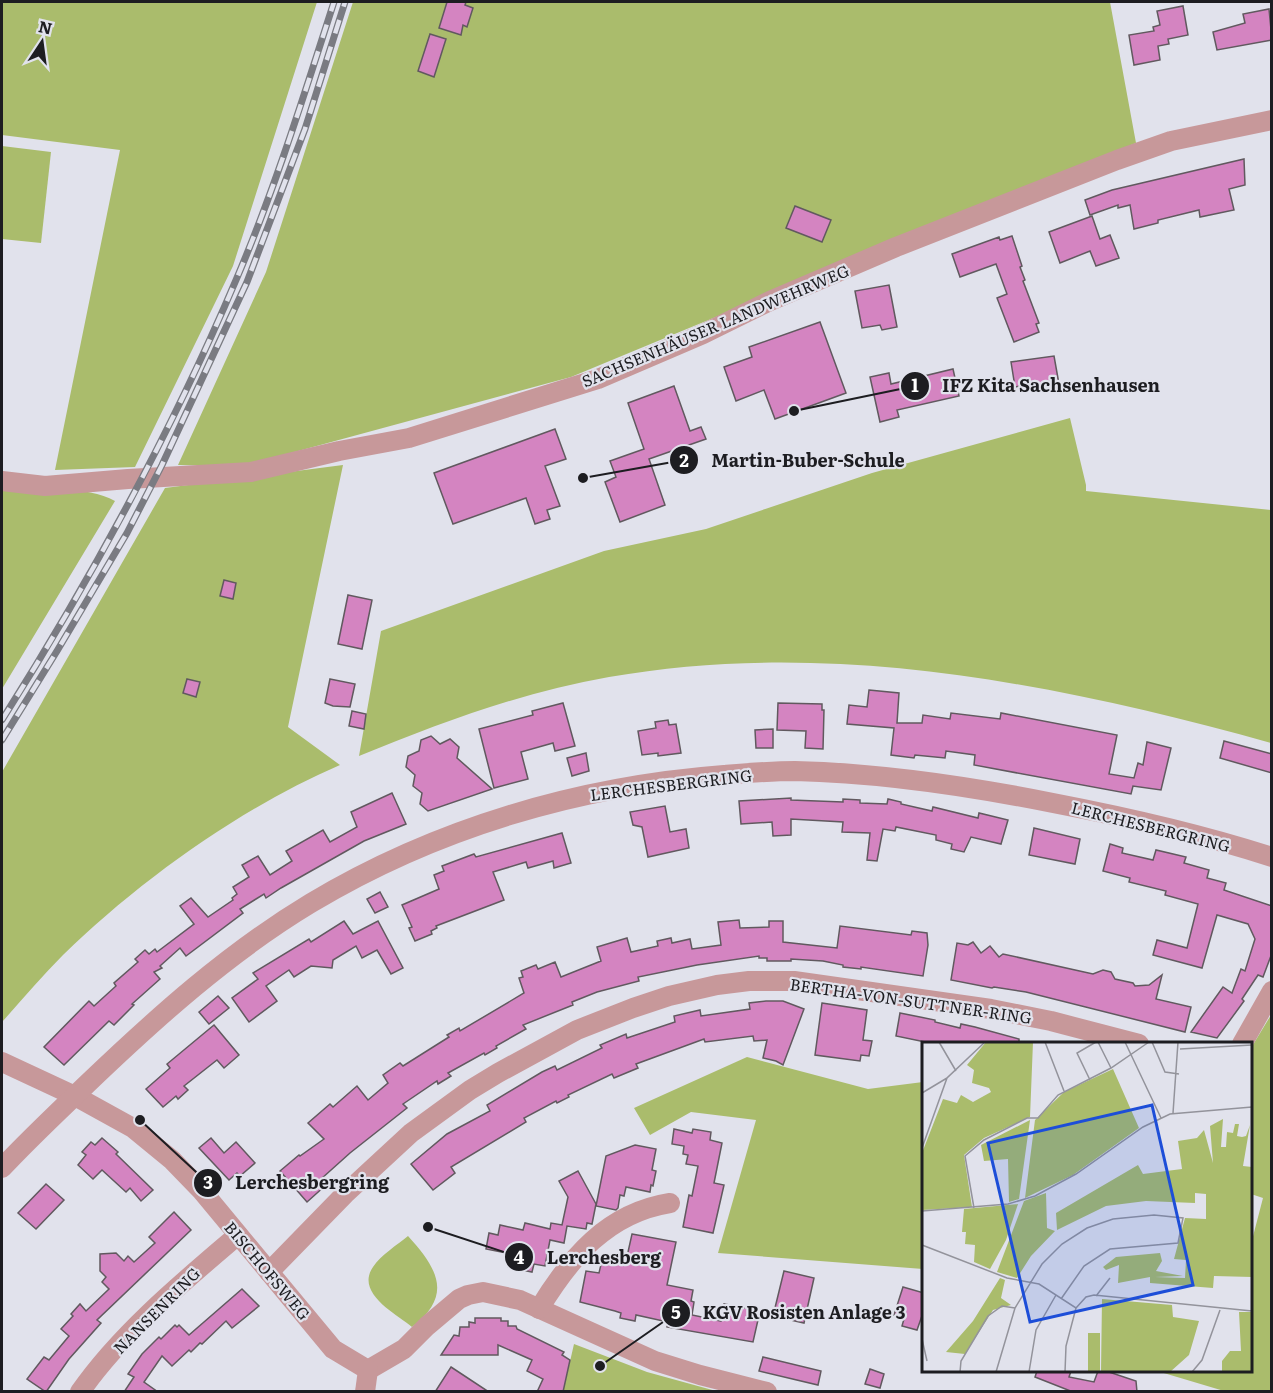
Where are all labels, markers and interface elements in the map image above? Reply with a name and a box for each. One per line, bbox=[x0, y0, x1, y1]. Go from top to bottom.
north arrow bbox=[12, 12, 72, 72]
text: N bbox=[36, 13, 55, 40]
street label: SACHSENHÄUSER LANDWEHRWEG bbox=[578, 258, 852, 392]
callout: IFZ Kita Sachsenhausen bbox=[900, 368, 1172, 404]
text: 1 bbox=[911, 371, 919, 398]
text: IFZ Kita Sachsenhausen bbox=[942, 371, 1160, 398]
callout: Martin-Buber-Schule bbox=[669, 442, 917, 478]
text: 2 bbox=[679, 446, 689, 473]
text: Martin-Buber-Schule bbox=[711, 446, 905, 473]
street label: LERCHESBERGRING bbox=[589, 762, 753, 806]
street label: LERCHESBERGRING bbox=[1069, 795, 1233, 857]
street label: BERTHA-VON-SUTTNER-RING bbox=[789, 971, 1033, 1029]
inset map bbox=[922, 1042, 1252, 1372]
callout: Lerchesbergring bbox=[193, 1165, 401, 1201]
text: 3 bbox=[203, 1168, 213, 1195]
text: Lerchesbergring bbox=[235, 1168, 390, 1195]
street label: BISCHOFSWEG bbox=[220, 1215, 316, 1325]
callout: Lerchesberg bbox=[504, 1239, 673, 1275]
text: 4 bbox=[514, 1243, 525, 1270]
text: Lerchesberg bbox=[547, 1243, 662, 1270]
street label: NANSENRING bbox=[107, 1261, 205, 1359]
callout: KGV Rosisten Anlage 3 bbox=[661, 1295, 918, 1331]
text: 5 bbox=[671, 1298, 681, 1325]
text: KGV Rosisten Anlage 3 bbox=[702, 1298, 906, 1325]

